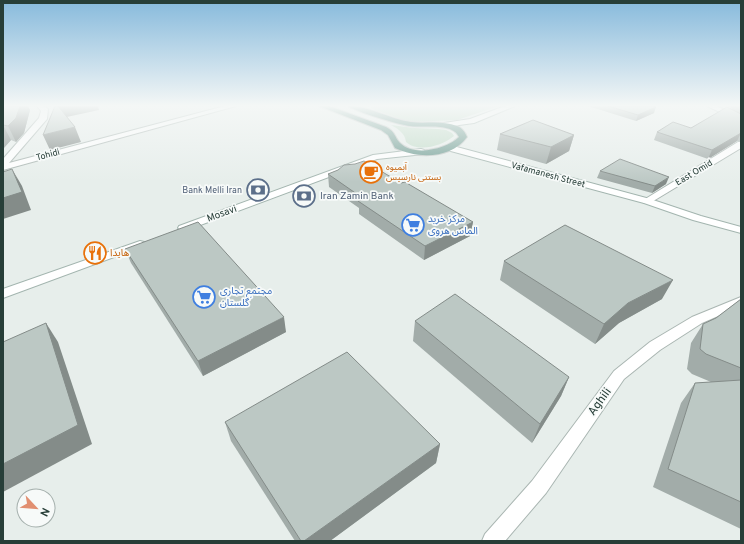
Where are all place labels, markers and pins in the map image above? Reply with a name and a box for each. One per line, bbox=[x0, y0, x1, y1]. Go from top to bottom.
cafe icon: آبمیوه بستنی نارسیس bbox=[358, 159, 384, 185]
place label: آبمیوه بستنی نارسیس bbox=[386, 162, 441, 183]
bank icon: Bank Melli Iran bbox=[245, 177, 271, 203]
bank icon: Iran Zamin Bank bbox=[291, 183, 317, 209]
place label: Bank Melli Iran bbox=[182, 185, 242, 196]
place label: Iran Zamin Bank bbox=[320, 190, 394, 203]
supermarket icon: مرکز خرید الماس هروی bbox=[400, 212, 426, 238]
place label: مرکز خرید الماس هروی bbox=[428, 213, 478, 238]
restaurant icon: هایدا bbox=[82, 240, 108, 266]
place label: هایدا bbox=[110, 247, 130, 260]
supermarket icon: مجتمع تجاری گلستان bbox=[191, 284, 217, 310]
place label: مجتمع تجاری گلستان bbox=[220, 285, 272, 310]

